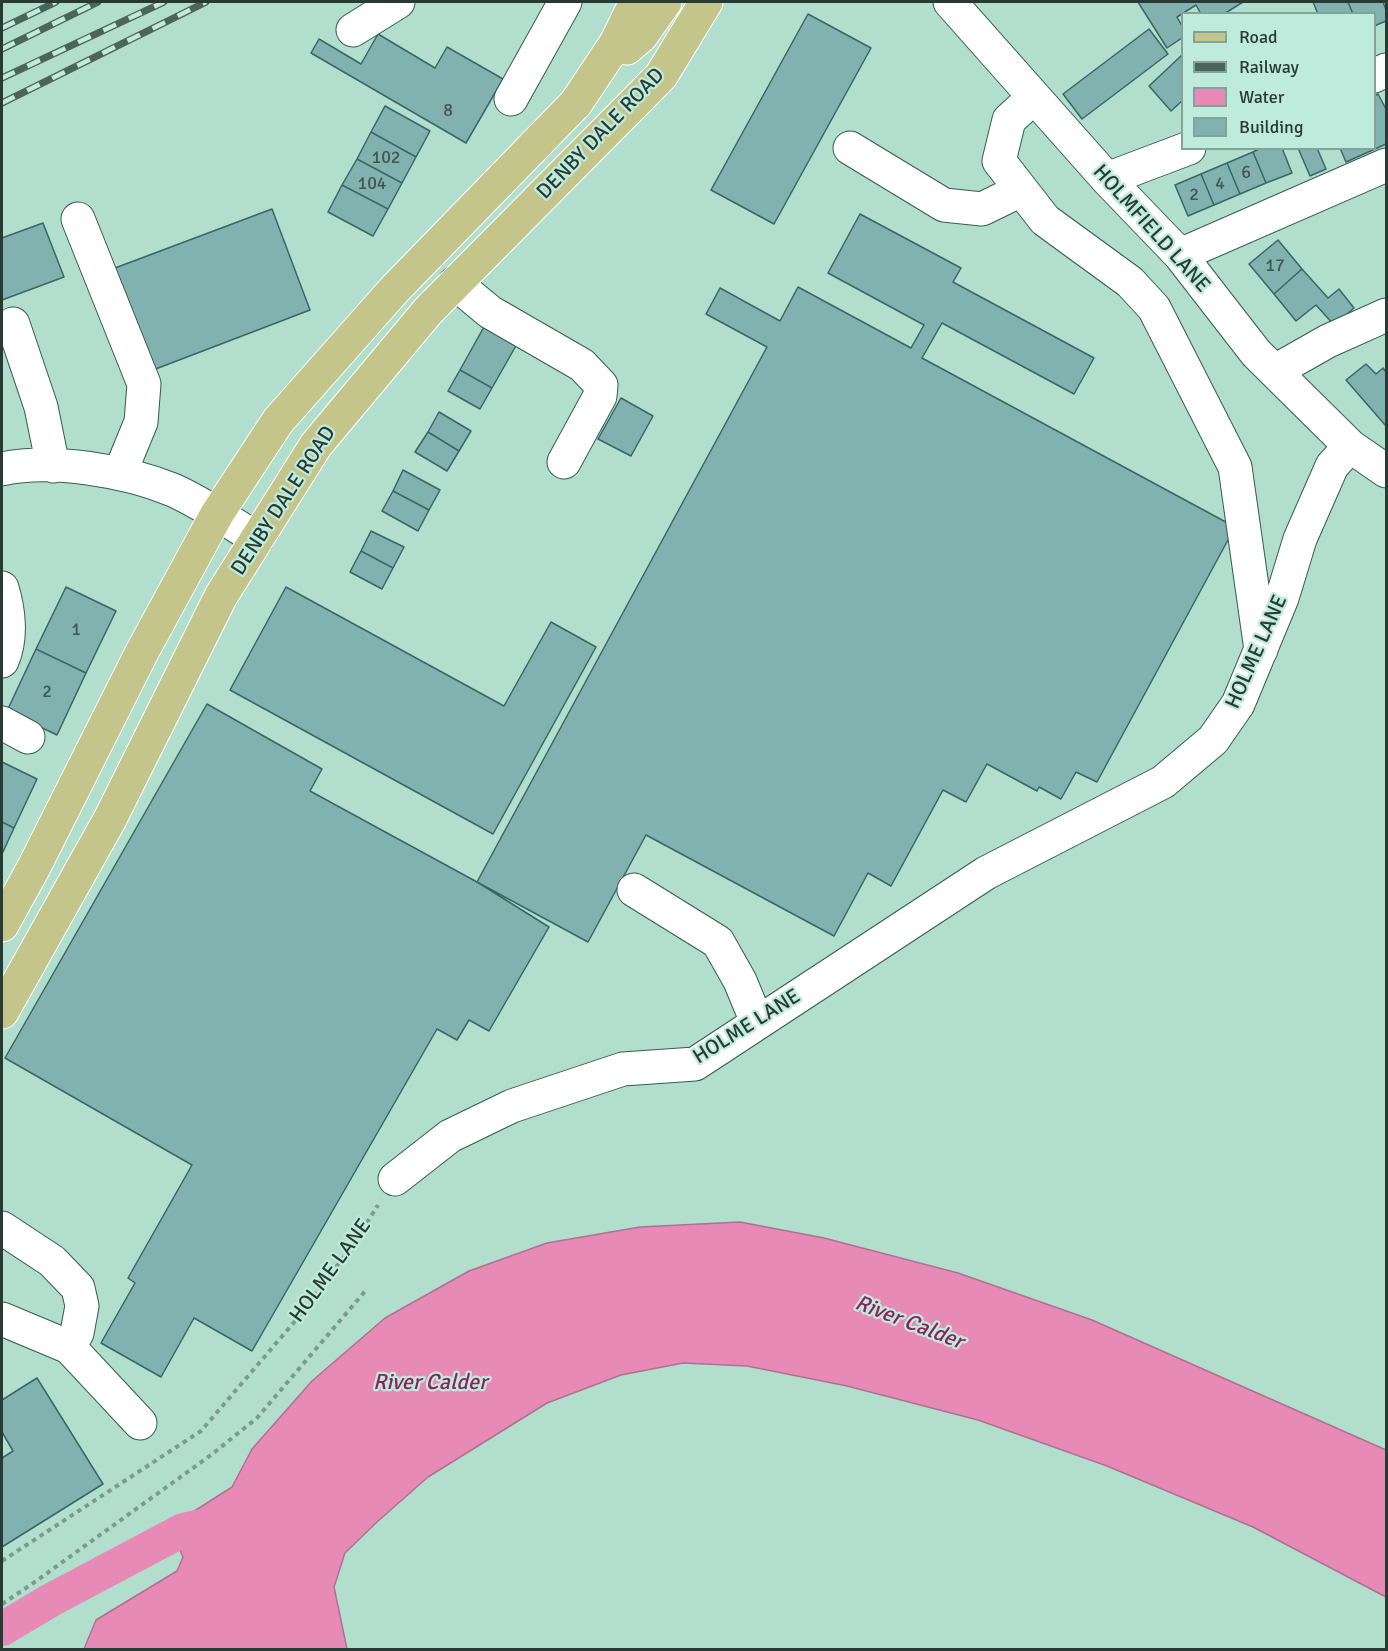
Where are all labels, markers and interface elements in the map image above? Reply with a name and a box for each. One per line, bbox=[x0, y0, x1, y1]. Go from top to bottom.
legend bbox=[1181, 12, 1376, 150]
text: Road bbox=[1239, 26, 1278, 48]
text: Railway bbox=[1239, 56, 1299, 78]
street label: DENBY DALE ROAD bbox=[532, 63, 670, 205]
text: Water bbox=[1239, 86, 1284, 108]
house number: 8 bbox=[443, 100, 453, 122]
text: Building bbox=[1239, 116, 1303, 138]
house number: 102 bbox=[371, 147, 401, 169]
street label: HOLMFIELD LANE bbox=[1087, 160, 1215, 298]
house number: 6 bbox=[1241, 162, 1251, 184]
house number: 104 bbox=[357, 173, 387, 195]
house number: 4 bbox=[1215, 173, 1225, 195]
house number: 2 bbox=[1189, 184, 1199, 206]
house number: 17 bbox=[1265, 255, 1285, 277]
street label: DENBY DALE ROAD bbox=[226, 422, 342, 580]
street label: HOLME LANE bbox=[1221, 591, 1293, 713]
house number: 1 bbox=[71, 619, 81, 641]
house number: 2 bbox=[42, 681, 52, 703]
street label: HOLME LANE bbox=[689, 984, 805, 1070]
street label: HOLME LANE bbox=[285, 1214, 377, 1328]
water label: River Calder bbox=[851, 1290, 967, 1356]
water label: River Calder bbox=[373, 1370, 487, 1396]

